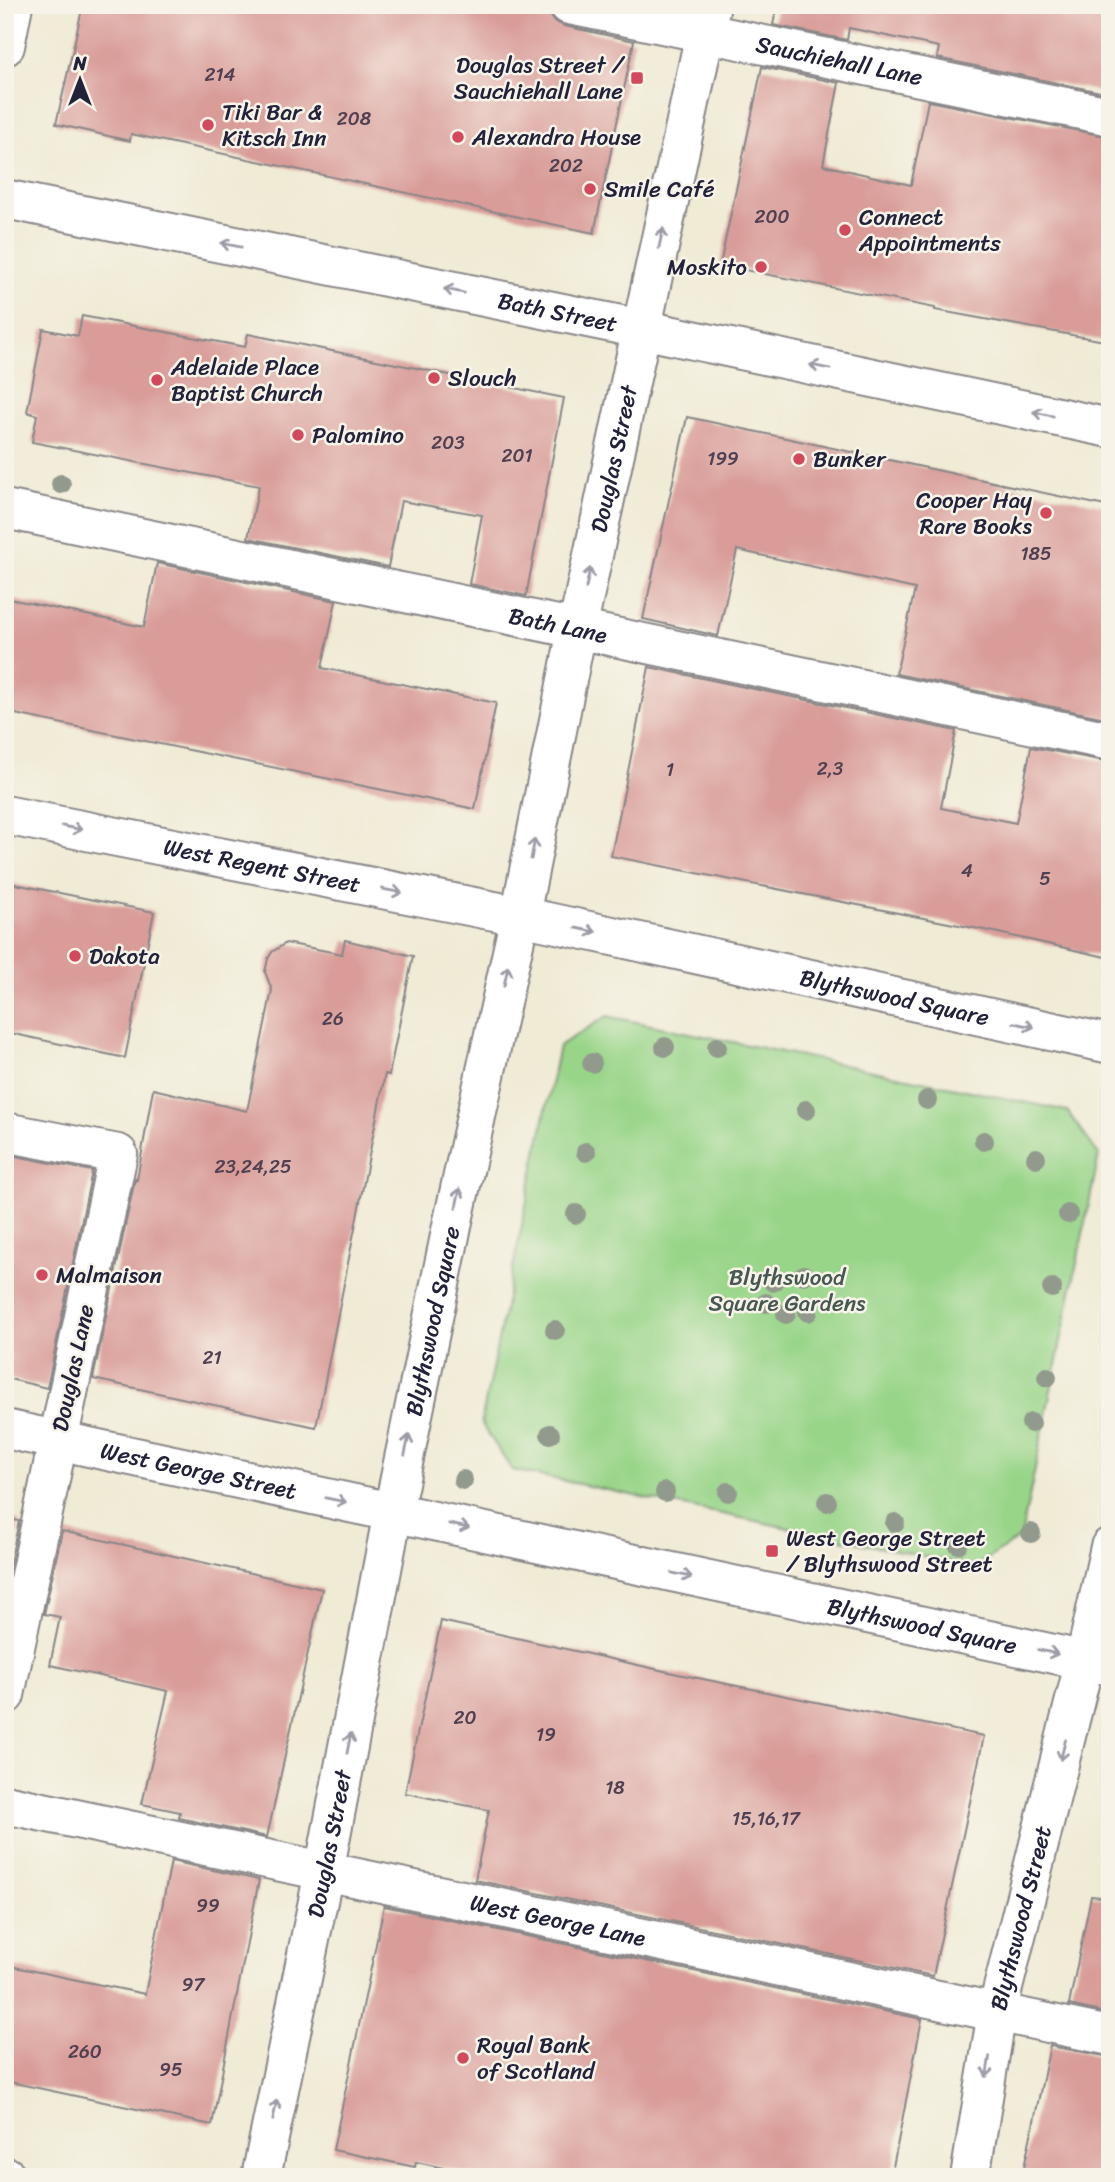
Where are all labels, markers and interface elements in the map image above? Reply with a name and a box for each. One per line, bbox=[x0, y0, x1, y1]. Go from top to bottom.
street label: Sauchiehall Lane bbox=[752, 23, 927, 98]
place label: Douglas Street / Sauchiehall Lane bbox=[454, 45, 626, 112]
north arrow bbox=[46, 46, 116, 116]
text: N bbox=[72, 47, 87, 80]
house number: 214 bbox=[205, 58, 236, 91]
marker: Douglas Street / Sauchiehall Lane bbox=[629, 70, 645, 86]
place label: Tiki Bar & Kitsch Inn bbox=[222, 92, 327, 159]
house number: 208 bbox=[337, 102, 372, 135]
marker: Tiki Bar & Kitsch Inn bbox=[200, 117, 216, 133]
place label: Alexandra House bbox=[471, 117, 641, 158]
marker: Alexandra House bbox=[450, 129, 466, 145]
house number: 202 bbox=[549, 149, 583, 182]
place label: Smile Café bbox=[604, 169, 715, 210]
marker: Smile Café bbox=[582, 181, 598, 197]
place label: Connect Appointments bbox=[858, 197, 1001, 264]
house number: 200 bbox=[755, 200, 789, 233]
marker: Connect Appointments bbox=[837, 222, 853, 238]
one-way arrow bbox=[654, 227, 668, 250]
one-way arrow bbox=[220, 238, 243, 252]
place label: Moskito bbox=[667, 247, 747, 288]
marker: Moskito bbox=[753, 259, 769, 275]
street label: Bath Street bbox=[494, 280, 621, 344]
one-way arrow bbox=[443, 283, 466, 297]
place label: Adelaide Place Baptist Church bbox=[170, 347, 323, 414]
place label: Slouch bbox=[448, 358, 517, 399]
one-way arrow bbox=[809, 359, 832, 373]
marker: Slouch bbox=[426, 370, 442, 386]
marker: Adelaide Place Baptist Church bbox=[149, 372, 165, 388]
street label: Douglas Street bbox=[578, 380, 650, 536]
one-way arrow bbox=[1032, 406, 1055, 420]
place label: Palomino bbox=[312, 415, 404, 456]
house number: 203 bbox=[431, 426, 465, 459]
marker: Palomino bbox=[290, 427, 306, 443]
house number: 201 bbox=[501, 439, 533, 472]
place label: Bunker bbox=[813, 439, 887, 480]
house number: 199 bbox=[707, 442, 739, 475]
marker: Bunker bbox=[791, 451, 807, 467]
place label: Cooper Hay Rare Books bbox=[916, 480, 1033, 547]
marker: Cooper Hay Rare Books bbox=[1038, 505, 1054, 521]
house number: 185 bbox=[1020, 537, 1052, 570]
one-way arrow bbox=[582, 567, 596, 590]
street label: Bath Lane bbox=[505, 595, 611, 655]
house number: 2,3 bbox=[817, 752, 844, 785]
house number: 1 bbox=[666, 753, 674, 786]
one-way arrow bbox=[60, 821, 83, 835]
street label: West Regent Street bbox=[160, 826, 364, 905]
one-way arrow bbox=[527, 838, 541, 861]
house number: 4 bbox=[961, 854, 973, 887]
house number: 5 bbox=[1039, 862, 1051, 895]
one-way arrow bbox=[380, 884, 403, 898]
one-way arrow bbox=[574, 924, 597, 938]
place label: Dakota bbox=[89, 936, 160, 977]
marker: Dakota bbox=[67, 948, 83, 964]
street label: Blythswood Square bbox=[796, 957, 993, 1038]
one-way arrow bbox=[500, 965, 514, 988]
house number: 26 bbox=[322, 1002, 344, 1035]
one-way arrow bbox=[1012, 1019, 1035, 1032]
house number: 23,24,25 bbox=[214, 1150, 292, 1183]
one-way arrow bbox=[452, 1187, 465, 1210]
street label: Blythswood Square bbox=[393, 1222, 472, 1420]
place label: Malmaison bbox=[56, 1255, 162, 1296]
park label: Blythswood Square Gardens bbox=[708, 1257, 866, 1324]
marker: Malmaison bbox=[34, 1267, 50, 1283]
street label: Douglas Lane bbox=[40, 1300, 107, 1435]
house number: 21 bbox=[202, 1341, 222, 1374]
street label: West George Street bbox=[97, 1430, 300, 1511]
one-way arrow bbox=[400, 1434, 414, 1457]
one-way arrow bbox=[324, 1493, 347, 1507]
place label: West George Street / Blythswood Street bbox=[786, 1518, 993, 1585]
one-way arrow bbox=[447, 1520, 470, 1534]
marker: West George Street / Blythswood Street bbox=[764, 1543, 780, 1559]
one-way arrow bbox=[670, 1568, 693, 1582]
street label: Blythswood Square bbox=[823, 1585, 1021, 1666]
one-way arrow bbox=[1036, 1646, 1059, 1659]
house number: 20 bbox=[454, 1701, 476, 1734]
house number: 19 bbox=[536, 1718, 556, 1751]
one-way arrow bbox=[342, 1732, 356, 1755]
one-way arrow bbox=[1056, 1739, 1069, 1761]
street label: Douglas Street bbox=[295, 1765, 364, 1922]
house number: 18 bbox=[605, 1771, 625, 1804]
house number: 15,16,17 bbox=[732, 1802, 801, 1835]
street label: Blythswood Street bbox=[978, 1821, 1063, 2015]
street label: West George Lane bbox=[466, 1882, 649, 1958]
house number: 99 bbox=[196, 1889, 220, 1922]
house number: 97 bbox=[182, 1968, 205, 2001]
place label: Royal Bank of Scotland bbox=[477, 2025, 596, 2092]
house number: 260 bbox=[68, 2035, 102, 2068]
marker: Royal Bank of Scotland bbox=[455, 2050, 471, 2066]
house number: 95 bbox=[159, 2053, 183, 2086]
one-way arrow bbox=[981, 2055, 994, 2078]
one-way arrow bbox=[268, 2099, 282, 2122]

